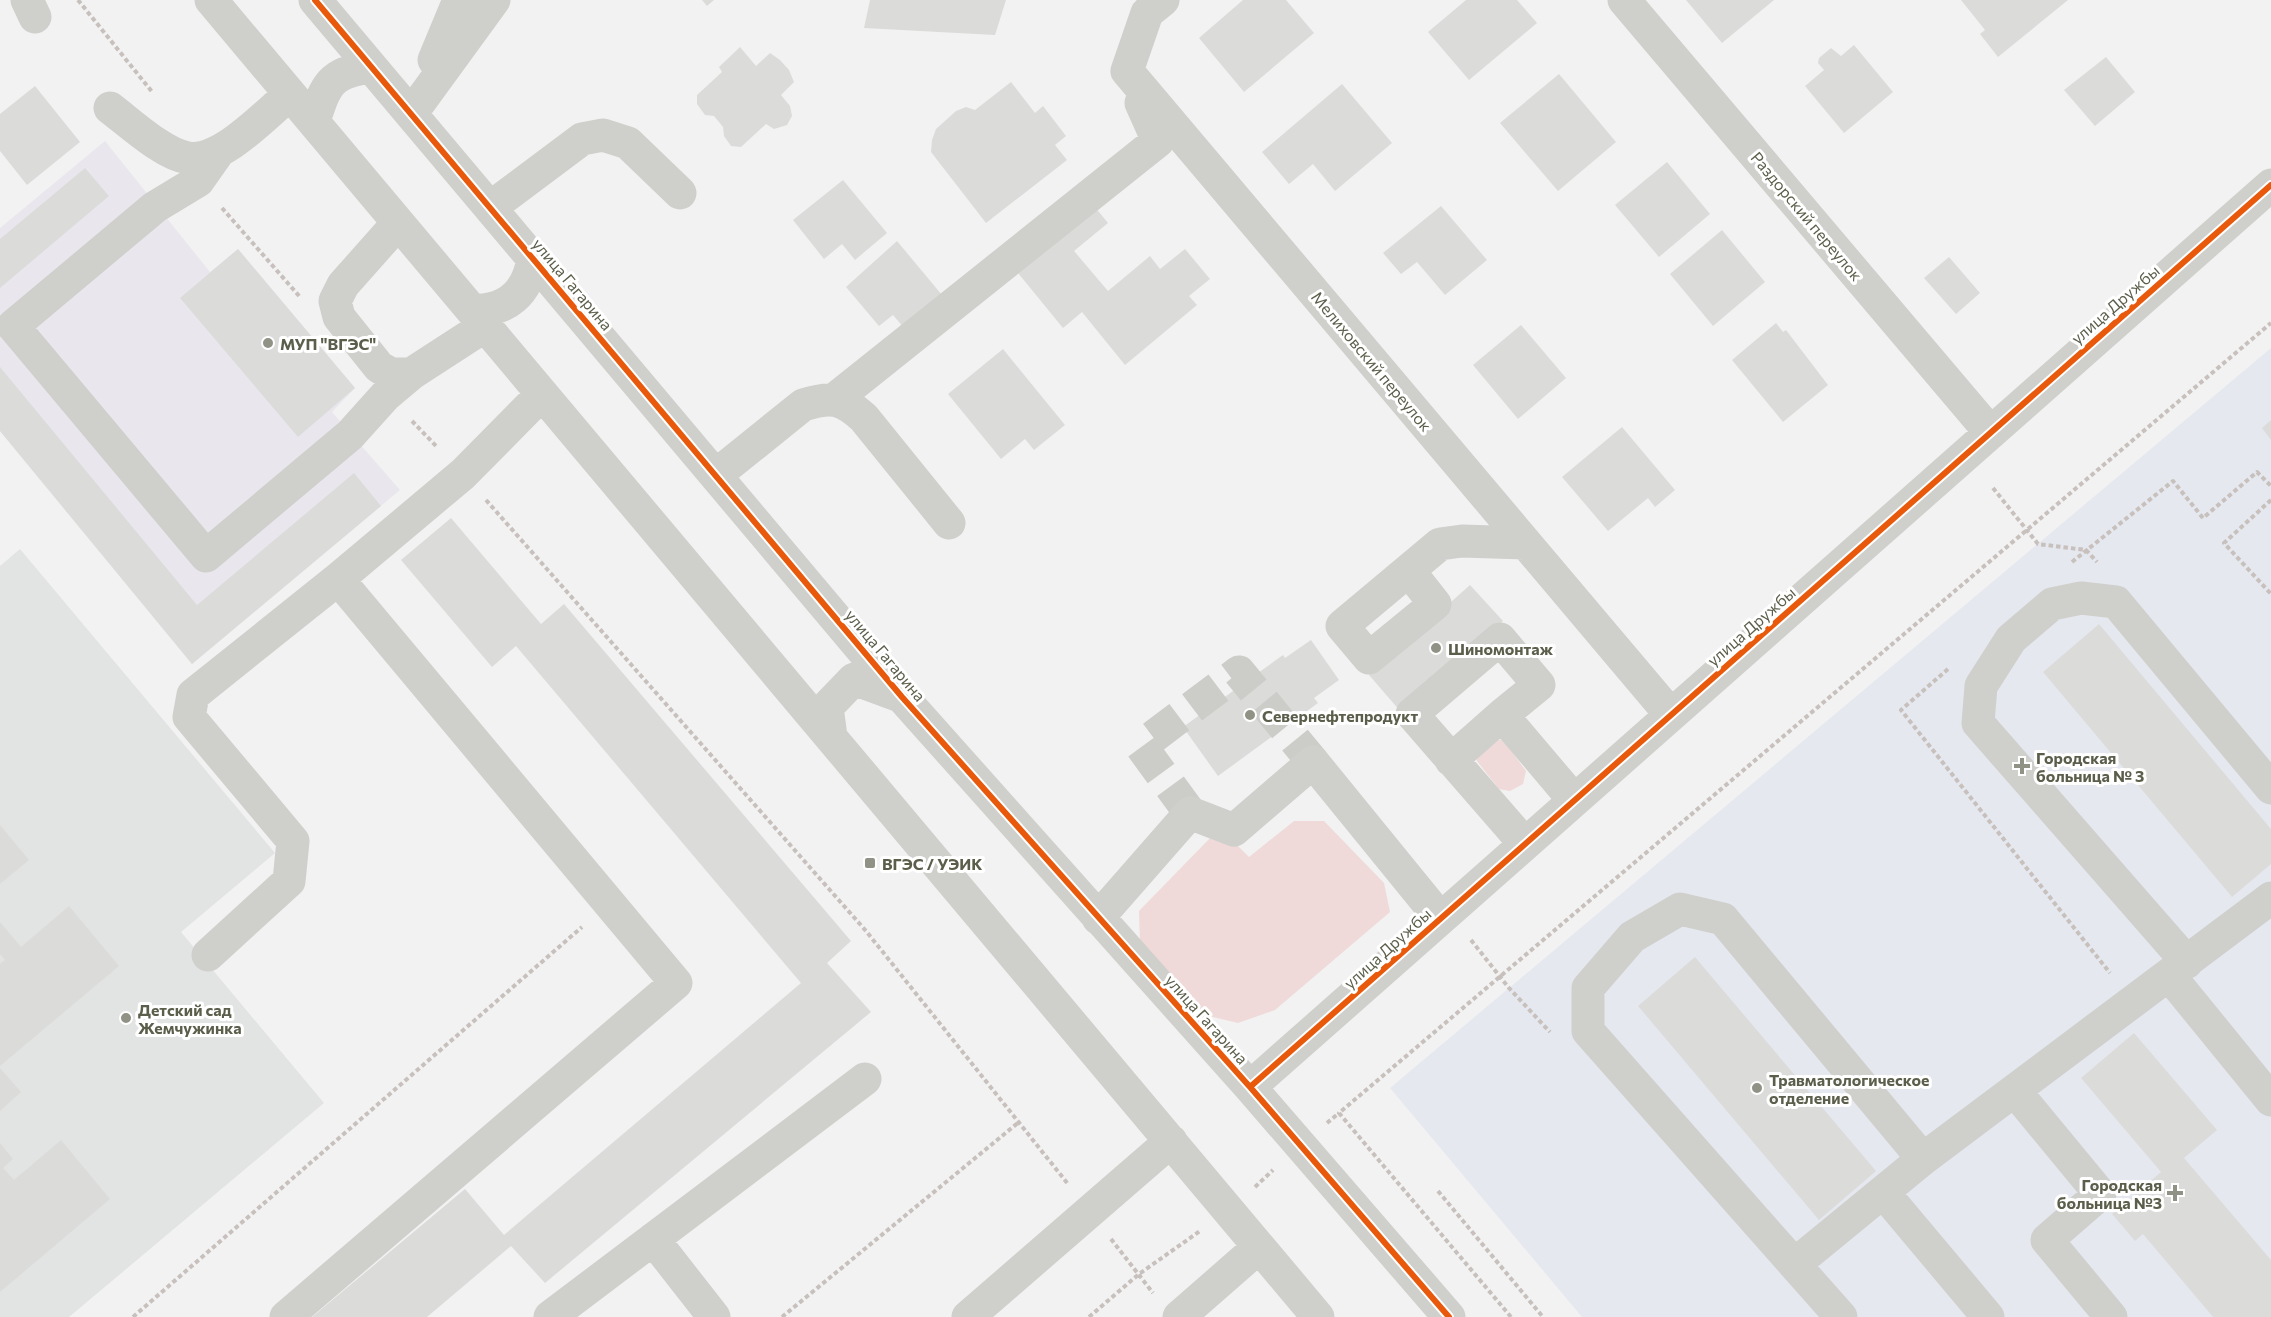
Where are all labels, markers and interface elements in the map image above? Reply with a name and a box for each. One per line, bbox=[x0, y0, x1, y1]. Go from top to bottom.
street label: Раздорский переулок bbox=[1747, 148, 1867, 285]
street label: улица Гагарина bbox=[529, 234, 617, 334]
street label: улица Дружбы bbox=[2067, 260, 2163, 348]
street label: Мелиховский переулок bbox=[1308, 287, 1436, 435]
place label: МУП "ВГЭС" bbox=[280, 334, 376, 353]
marker: МУП "ВГЭС" bbox=[261, 336, 275, 350]
street label: улица Дружбы bbox=[1703, 582, 1799, 670]
street label: улица Гагарина bbox=[842, 605, 930, 705]
place label: Шиномонтаж bbox=[1448, 639, 1554, 658]
marker: Шиномонтаж bbox=[1429, 641, 1443, 655]
place label: Севернефтепродукт bbox=[1262, 706, 1418, 725]
marker: Севернефтепродукт bbox=[1243, 708, 1257, 722]
place label: Городская больница № 3 bbox=[2036, 748, 2144, 785]
marker: Городская больница № 3 bbox=[2013, 757, 2031, 775]
place label: ВГЭС / УЭИК bbox=[882, 854, 982, 873]
marker: ВГЭС / УЭИК bbox=[863, 856, 877, 870]
street label: улица Дружбы bbox=[1339, 904, 1435, 992]
street label: улица Гагарина bbox=[1162, 970, 1252, 1068]
place label: Детский сад Жемчужинка bbox=[138, 1000, 242, 1037]
marker: Детский сад Жемчужинка bbox=[119, 1011, 133, 1025]
place label: Травматологическое отделение bbox=[1769, 1070, 1929, 1107]
marker: Травматологическое отделение bbox=[1750, 1081, 1764, 1095]
place label: Городская больница №3 bbox=[2057, 1175, 2162, 1212]
marker: Городская больница №3 bbox=[2166, 1184, 2184, 1202]

